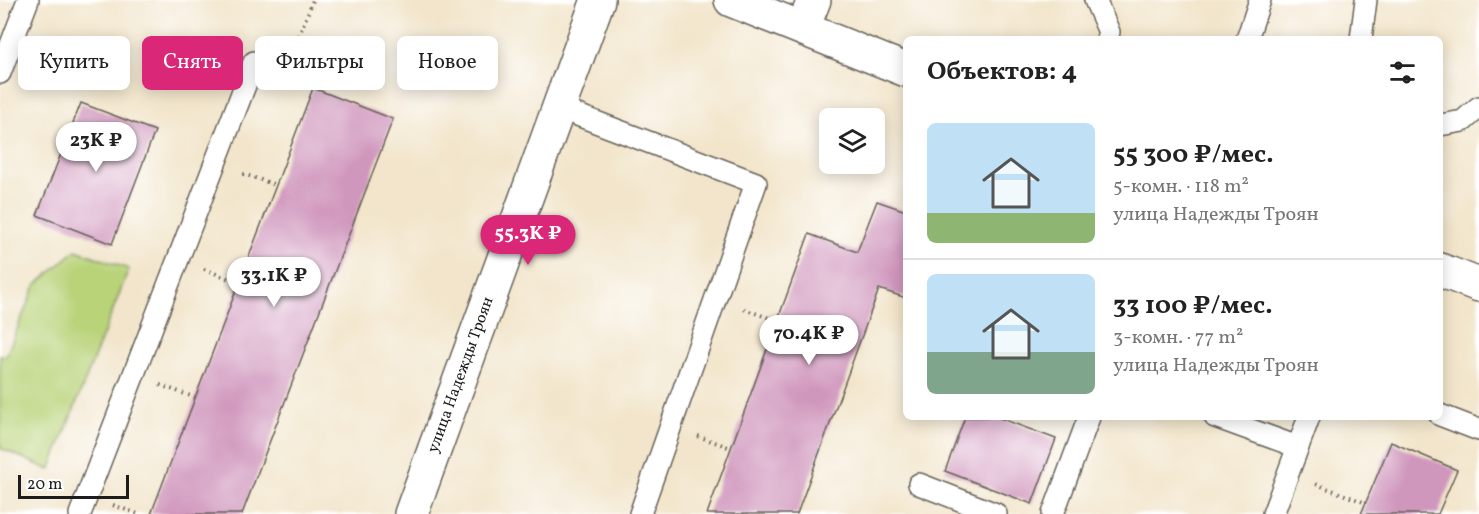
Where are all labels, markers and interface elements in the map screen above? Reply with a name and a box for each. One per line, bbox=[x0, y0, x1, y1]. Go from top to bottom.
chip: Купить bbox=[18, 36, 130, 90]
chip: Снять bbox=[142, 36, 243, 90]
chip: Фильтры bbox=[255, 36, 385, 90]
chip: Новое bbox=[397, 36, 498, 90]
text: Объектов: 4 bbox=[927, 54, 1077, 90]
icon: filters bbox=[1386, 56, 1419, 89]
map controls bbox=[819, 108, 885, 174]
button: layers bbox=[819, 108, 885, 174]
pin: 23K ₽ bbox=[54, 122, 138, 173]
text: 23K ₽ bbox=[70, 127, 122, 155]
text: 55 300 ₽/мес. bbox=[1113, 137, 1274, 173]
icon: home bbox=[975, 147, 1047, 219]
text: 5-комн. · 118 m² bbox=[1113, 173, 1249, 201]
text: улица Надежды Троян bbox=[1113, 201, 1319, 229]
pin: 55.3K ₽ bbox=[473, 215, 583, 266]
text: 55.3K ₽ bbox=[495, 220, 561, 248]
pin: 33.1K ₽ bbox=[219, 257, 329, 308]
text: 33.1K ₽ bbox=[241, 262, 307, 290]
text: 33 100 ₽/мес. bbox=[1113, 288, 1273, 324]
street label: улица Надежды Троян bbox=[423, 294, 500, 456]
icon: home bbox=[975, 298, 1047, 370]
pin: 70.4K ₽ bbox=[754, 315, 864, 366]
text: 70.4K ₽ bbox=[773, 320, 845, 348]
text: 3-комн. · 77 m² bbox=[1113, 324, 1243, 352]
text: улица Надежды Троян bbox=[1113, 352, 1319, 380]
scale bar bbox=[18, 472, 129, 500]
text: 20 m bbox=[27, 474, 62, 496]

